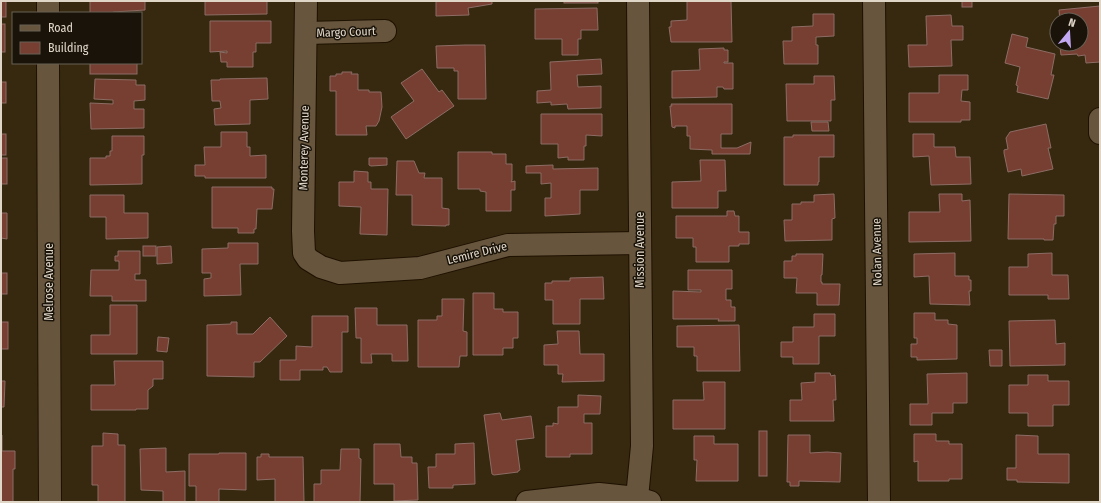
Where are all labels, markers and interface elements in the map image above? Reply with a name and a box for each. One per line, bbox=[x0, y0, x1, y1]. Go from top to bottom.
legend bbox=[12, 12, 142, 64]
north arrow bbox=[1049, 12, 1089, 52]
text: N bbox=[1067, 16, 1077, 30]
text: Road bbox=[48, 21, 73, 35]
street label: Margo Court bbox=[316, 24, 376, 40]
text: Building bbox=[48, 41, 89, 55]
street label: Monterey Avenue bbox=[296, 105, 312, 191]
street label: Mission Avenue bbox=[633, 212, 647, 288]
street label: Nolan Avenue bbox=[869, 218, 885, 286]
street label: Lemire Drive bbox=[446, 239, 508, 267]
street label: Melrose Avenue bbox=[42, 243, 56, 321]

